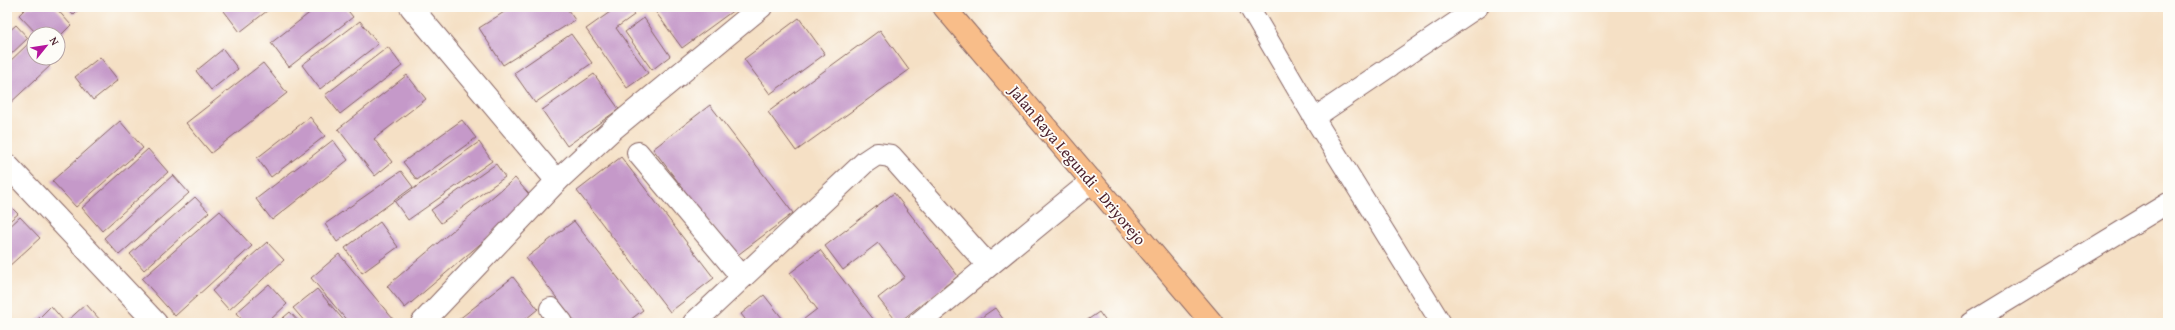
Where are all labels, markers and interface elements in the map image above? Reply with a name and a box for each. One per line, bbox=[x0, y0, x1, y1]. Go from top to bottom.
north arrow bbox=[26, 26, 66, 66]
text: N bbox=[46, 34, 64, 49]
street label: Jalan Raya Legundi - Driyorejo bbox=[1003, 78, 1152, 250]

